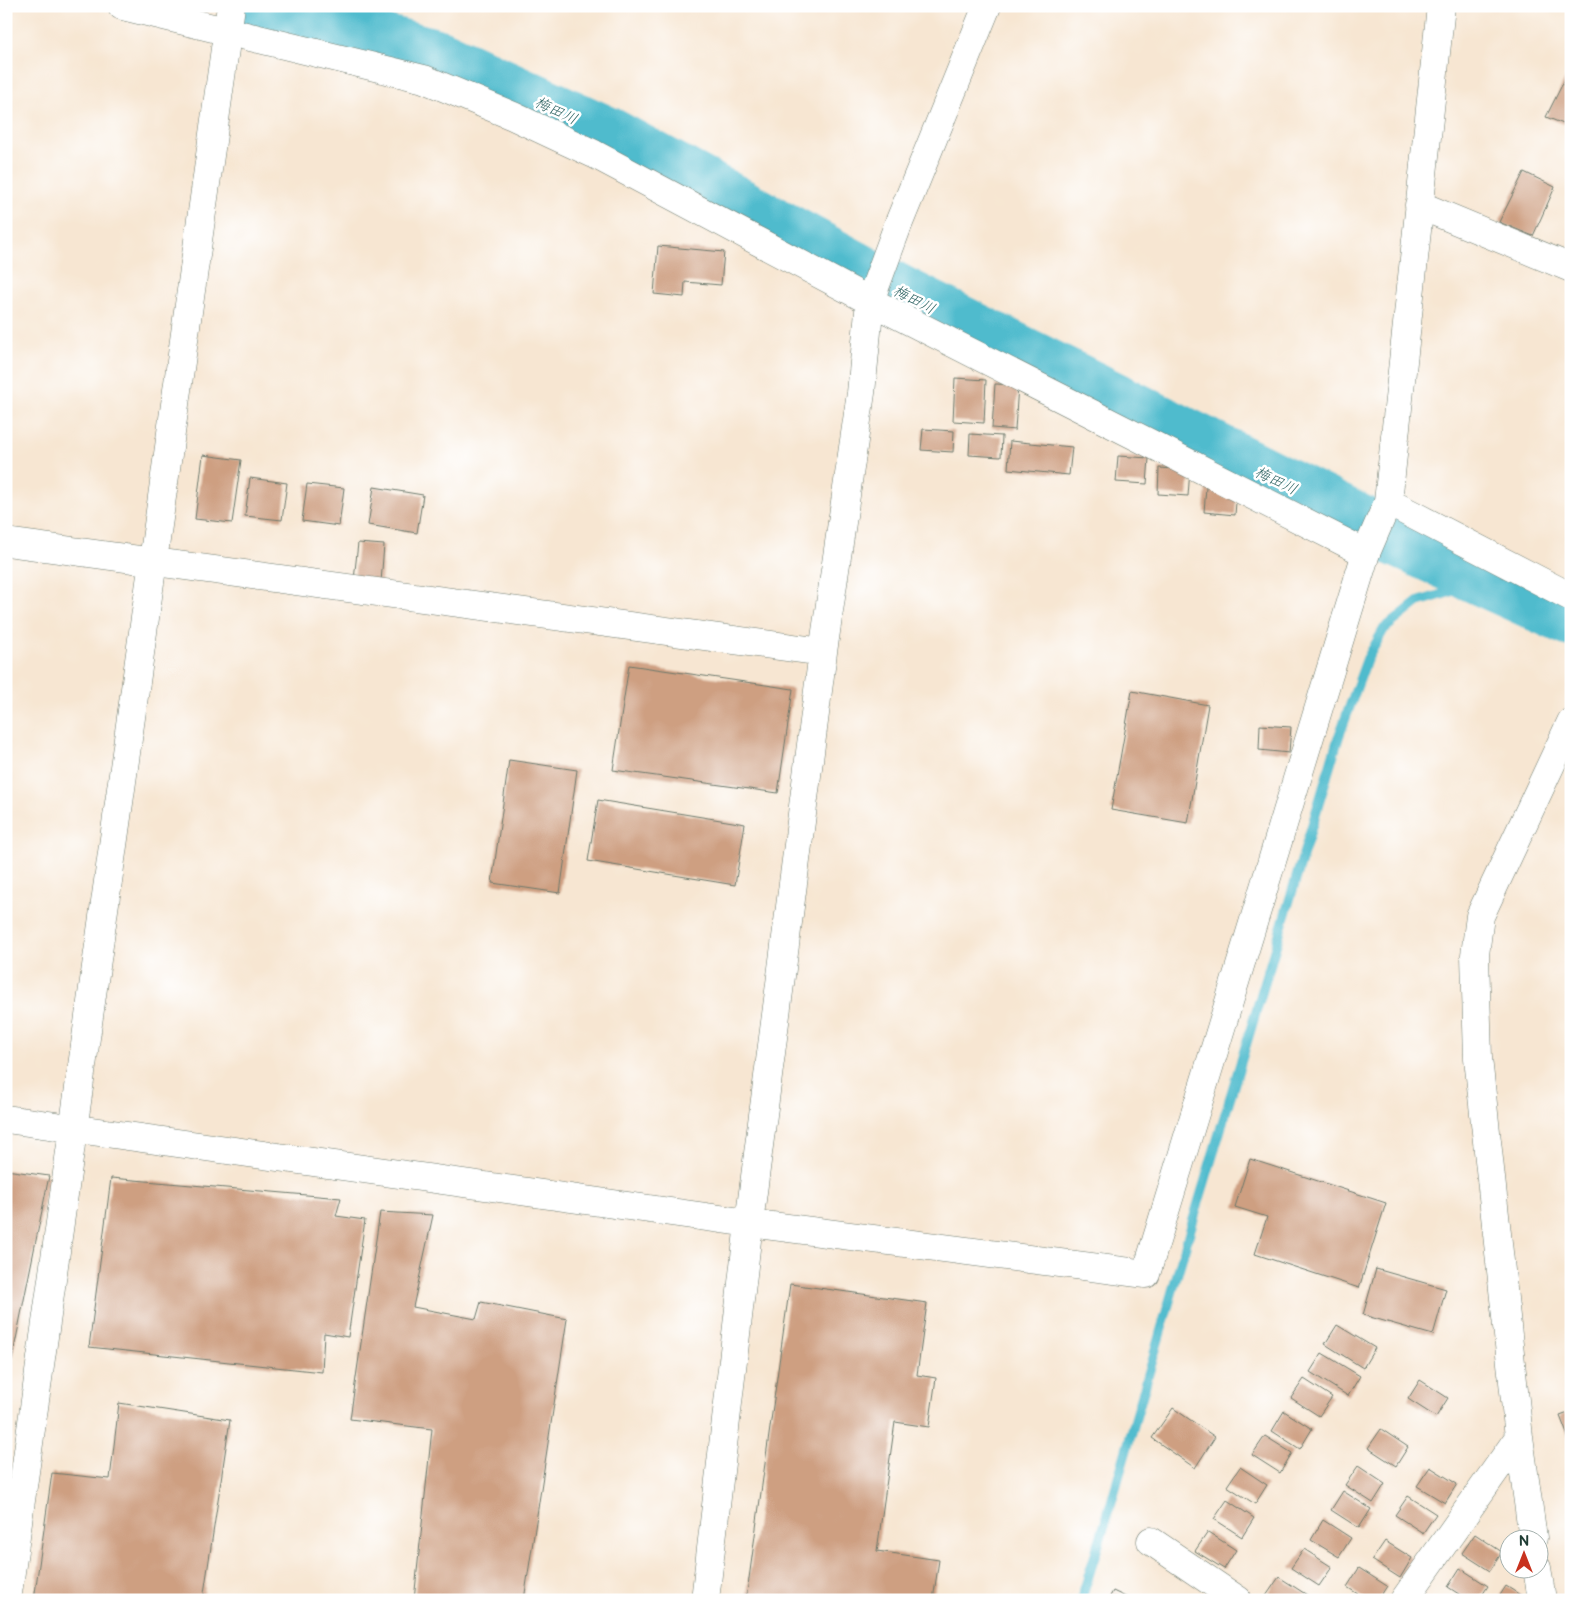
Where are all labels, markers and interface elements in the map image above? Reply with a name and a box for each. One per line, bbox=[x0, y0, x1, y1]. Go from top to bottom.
water label: 梅田川 bbox=[532, 93, 580, 129]
water label: 梅田川 bbox=[890, 281, 938, 319]
water label: 梅田川 bbox=[1252, 463, 1300, 499]
north arrow bbox=[1500, 1528, 1550, 1578]
text: N bbox=[1519, 1533, 1529, 1550]

